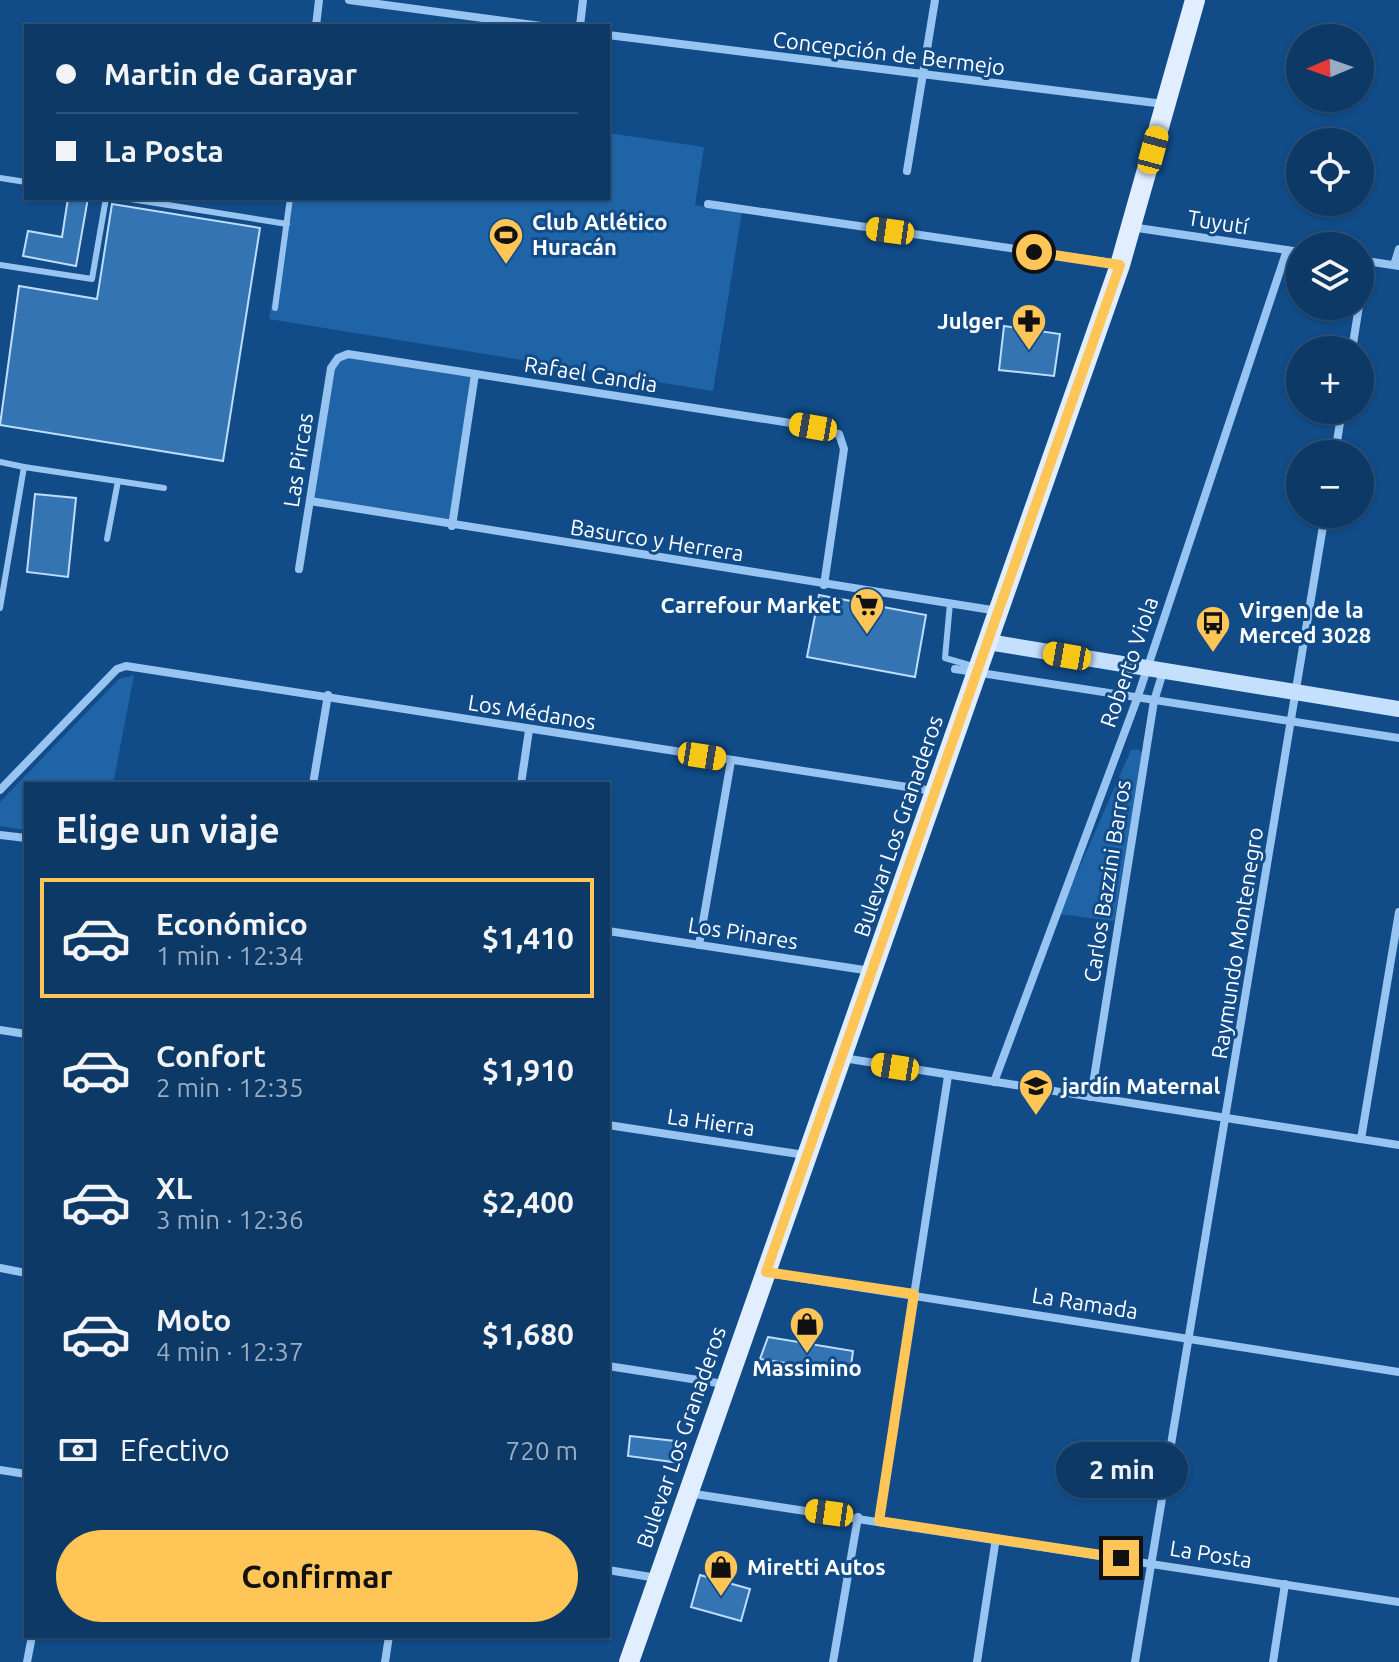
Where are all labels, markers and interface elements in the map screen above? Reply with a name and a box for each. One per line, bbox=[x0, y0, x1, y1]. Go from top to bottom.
north arrow bbox=[1286, 24, 1374, 112]
map controls bbox=[1286, 24, 1374, 528]
street label: Concepción de Bermejo bbox=[771, 26, 1007, 79]
text: Martin de Garayar bbox=[104, 57, 357, 91]
car bbox=[1135, 124, 1171, 176]
button: locate bbox=[1286, 128, 1374, 216]
text: La Posta bbox=[104, 134, 224, 168]
street label: Tuyutí bbox=[1186, 204, 1251, 239]
place label: Club Atlético Huracán bbox=[532, 209, 668, 259]
sports icon: Club Atlético Huracán bbox=[487, 216, 525, 266]
car bbox=[865, 216, 915, 246]
button: layers bbox=[1286, 232, 1374, 320]
route start bbox=[1016, 234, 1052, 270]
pharmacy icon: Julger bbox=[1010, 302, 1048, 352]
place label: Julger bbox=[937, 308, 1003, 333]
button: + bbox=[1286, 336, 1374, 424]
street label: Rafael Candia bbox=[523, 351, 659, 396]
street label: Las Pircas bbox=[278, 411, 317, 509]
car bbox=[787, 411, 839, 443]
button: − bbox=[1286, 440, 1374, 528]
street label: Basurco y Herrera bbox=[569, 513, 746, 566]
supermarket icon: Carrefour Market bbox=[848, 586, 886, 636]
place label: Carrefour Market bbox=[661, 592, 841, 617]
street label: Roberto Viola bbox=[1095, 593, 1163, 730]
place label: Virgen de la Merced 3028 bbox=[1239, 597, 1371, 647]
bus stop icon: Virgen de la Merced 3028 bbox=[1194, 604, 1232, 654]
car bbox=[1041, 640, 1093, 672]
street label: Los Médanos bbox=[466, 689, 598, 734]
street label: Bulevar Los Granaderos bbox=[848, 712, 947, 940]
car bbox=[676, 740, 728, 772]
street label: Carlos Bazzini Barros bbox=[1078, 778, 1135, 984]
text: Elige un viaje bbox=[56, 809, 280, 850]
street label: Raymundo Montenegro bbox=[1206, 825, 1267, 1061]
icon: car bbox=[60, 902, 132, 974]
text: Económico bbox=[156, 907, 308, 941]
street label: Los Pinares bbox=[686, 911, 800, 954]
text: $1,410 bbox=[482, 921, 574, 955]
text: 1 min · 12:34 bbox=[156, 941, 304, 970]
icon: car bbox=[60, 1034, 132, 1106]
text: Confort bbox=[156, 1039, 266, 1073]
car bbox=[869, 1051, 921, 1083]
text: $1,910 bbox=[482, 1053, 574, 1087]
school or university icon: jardín Maternal bbox=[1017, 1067, 1055, 1117]
text: 2 min · 12:35 bbox=[156, 1073, 304, 1102]
place label: jardín Maternal bbox=[1060, 1073, 1221, 1098]
street label: La Hierra bbox=[666, 1103, 757, 1140]
icon: car bbox=[60, 1166, 132, 1238]
text: XL bbox=[156, 1171, 192, 1205]
text: $2,400 bbox=[482, 1185, 574, 1219]
text: 3 min · 12:36 bbox=[156, 1205, 304, 1234]
street label: La Ramada bbox=[1030, 1282, 1140, 1323]
icon: car bbox=[60, 1298, 132, 1370]
text: Moto bbox=[156, 1303, 231, 1337]
shop icon: Massimino bbox=[788, 1305, 826, 1355]
text: $1,680 bbox=[482, 1317, 574, 1351]
street label: Bulevar Los Granaderos bbox=[631, 1323, 730, 1551]
text: 4 min · 12:37 bbox=[156, 1337, 304, 1366]
place label: Massimino bbox=[752, 1355, 862, 1380]
icon: cash bbox=[56, 1428, 100, 1472]
text: Efectivo bbox=[120, 1433, 230, 1467]
text: 720 m bbox=[506, 1436, 578, 1465]
callout: 2 min bbox=[1055, 1442, 1187, 1498]
text: 2 min bbox=[1089, 1455, 1155, 1484]
car bbox=[804, 1498, 854, 1528]
button: Confirmar bbox=[56, 1530, 578, 1622]
street label: La Posta bbox=[1168, 1535, 1254, 1572]
route end bbox=[1103, 1540, 1139, 1576]
shop icon: Miretti Autos bbox=[702, 1548, 740, 1598]
place label: Miretti Autos bbox=[747, 1554, 886, 1579]

